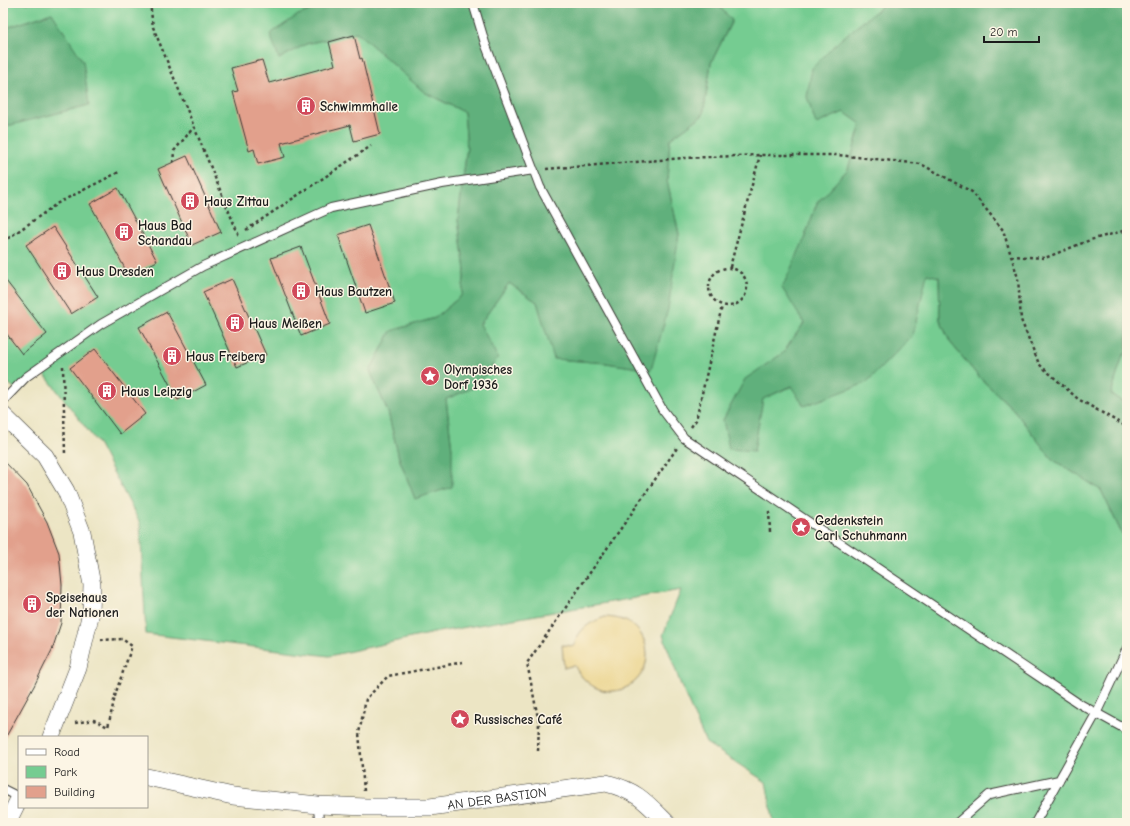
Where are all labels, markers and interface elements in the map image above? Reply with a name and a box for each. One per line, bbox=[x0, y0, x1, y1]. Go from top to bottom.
scale bar bbox=[984, 18, 1039, 44]
text: 20 m bbox=[990, 25, 1018, 39]
building icon: Schwimmhalle bbox=[295, 95, 317, 117]
place label: Schwimmhalle bbox=[320, 99, 399, 114]
building icon: Haus Zittau bbox=[179, 190, 201, 212]
place label: Haus Zittau bbox=[204, 194, 269, 209]
place label: Haus Bad Schandau bbox=[138, 218, 192, 248]
building icon: Haus Bad Schandau bbox=[113, 221, 135, 243]
building icon: Haus Dresden bbox=[51, 260, 73, 282]
place label: Haus Dresden bbox=[76, 264, 154, 279]
building icon: Haus Bautzen bbox=[290, 280, 312, 302]
place label: Haus Bautzen bbox=[315, 284, 392, 299]
building icon: Haus Meißen bbox=[224, 312, 246, 334]
place label: Haus Meißen bbox=[249, 316, 322, 331]
building icon: Haus Freiberg bbox=[161, 345, 183, 367]
place label: Haus Freiberg bbox=[186, 349, 266, 364]
place label: Olympisches Dorf 1936 bbox=[444, 362, 512, 392]
place icon: Olympisches Dorf 1936 bbox=[419, 365, 441, 387]
building icon: Haus Leipzig bbox=[96, 380, 118, 402]
place label: Haus Leipzig bbox=[121, 384, 192, 399]
place label: Gedenkstein Carl Schuhmann bbox=[815, 513, 907, 543]
place icon: Gedenkstein Carl Schuhmann bbox=[790, 516, 812, 538]
place label: Speisehaus der Nationen bbox=[46, 590, 119, 620]
building icon: Speisehaus der Nationen bbox=[21, 593, 43, 615]
place icon: Russisches Café bbox=[449, 708, 471, 730]
place label: Russisches Café bbox=[474, 712, 563, 727]
legend bbox=[18, 736, 148, 808]
text: Road bbox=[54, 745, 80, 759]
text: Park bbox=[54, 765, 77, 779]
street label: AN DER BASTION bbox=[446, 784, 547, 813]
text: Building bbox=[54, 785, 95, 799]

